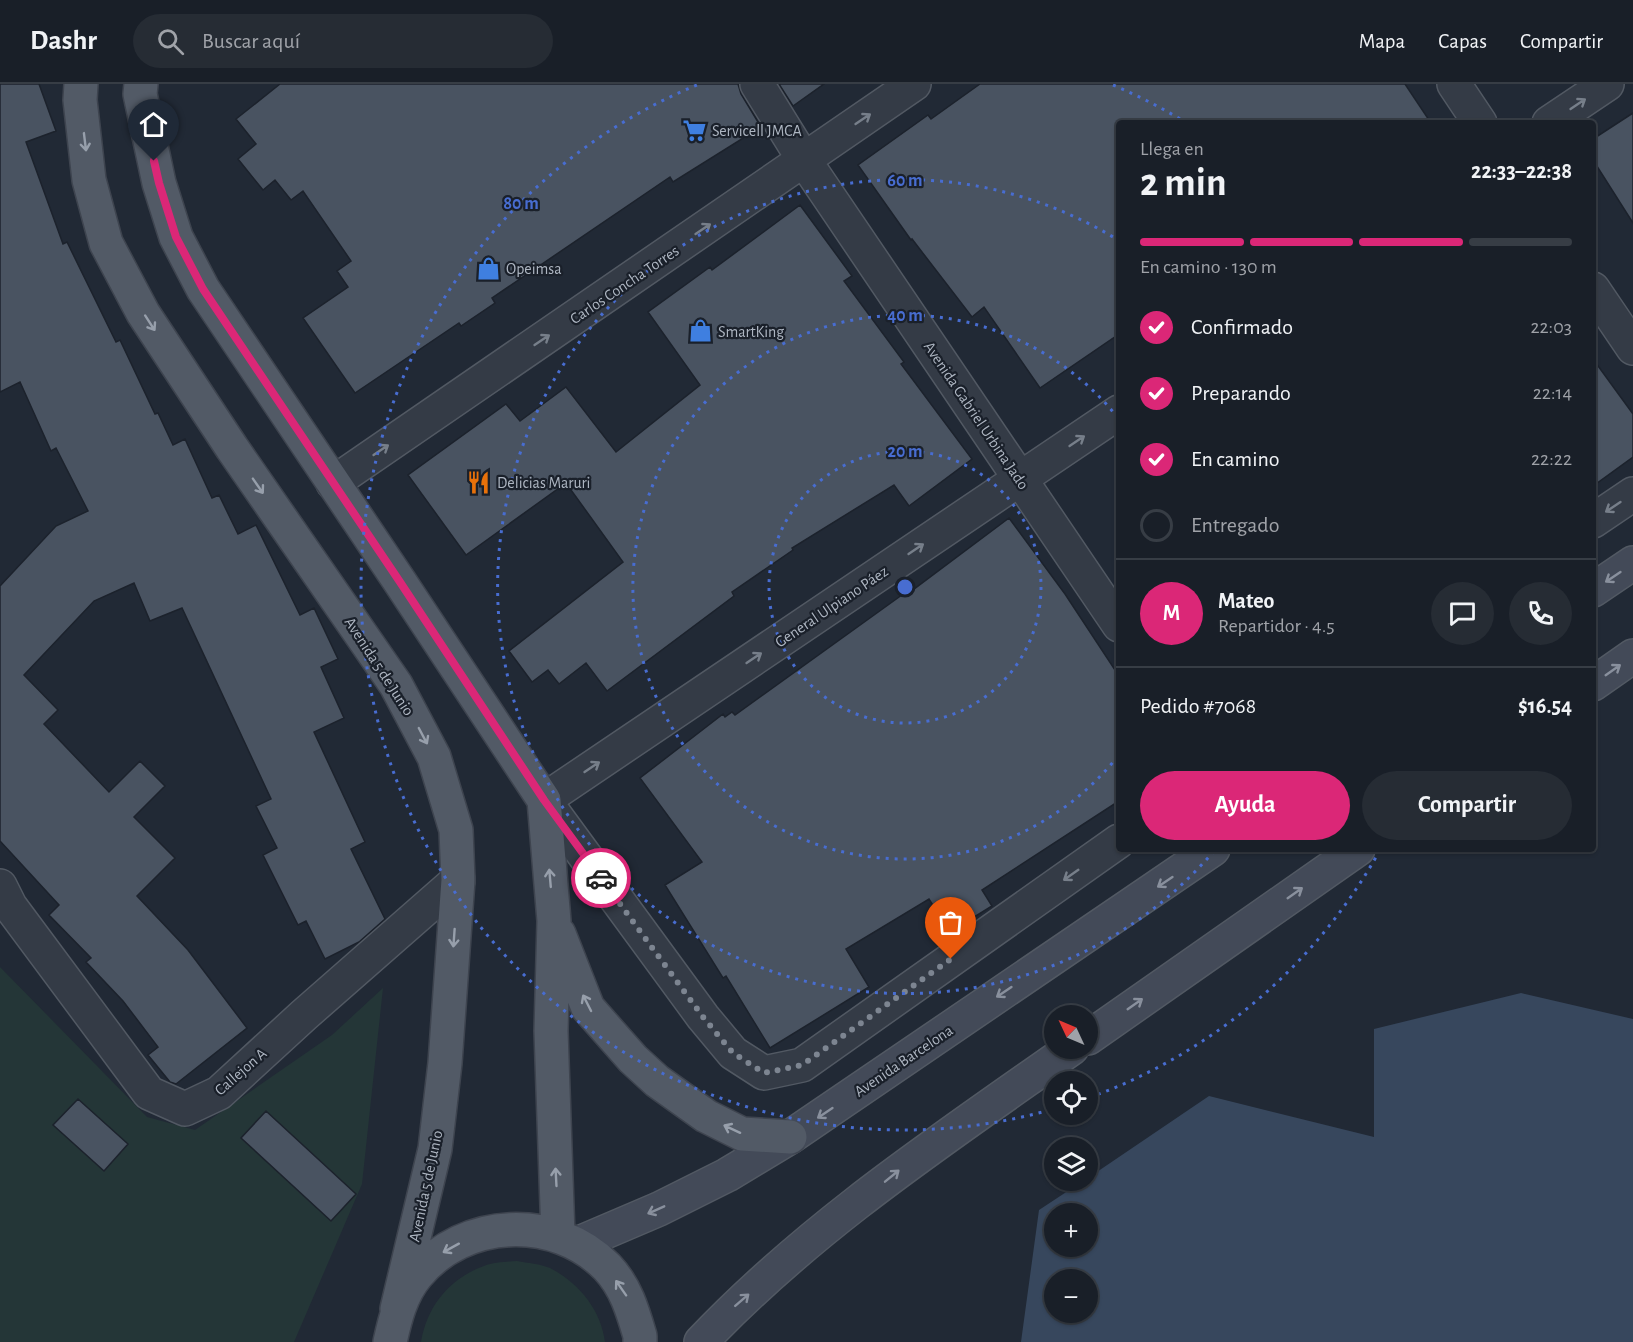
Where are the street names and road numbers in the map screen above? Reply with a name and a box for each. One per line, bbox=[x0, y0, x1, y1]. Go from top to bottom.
street label: Carlos Concha Torres bbox=[567, 242, 682, 327]
street label: Avenida Gabriel Urbina Jado bbox=[921, 339, 1032, 493]
street label: General Ulpiano Páez bbox=[772, 563, 891, 651]
street label: Avenida 5 de Junio bbox=[341, 614, 417, 719]
street label: Avenida Barcelona bbox=[851, 1022, 956, 1100]
street label: Callejon A bbox=[212, 1045, 270, 1099]
street label: Avenida 5 de Junio bbox=[406, 1129, 446, 1243]

